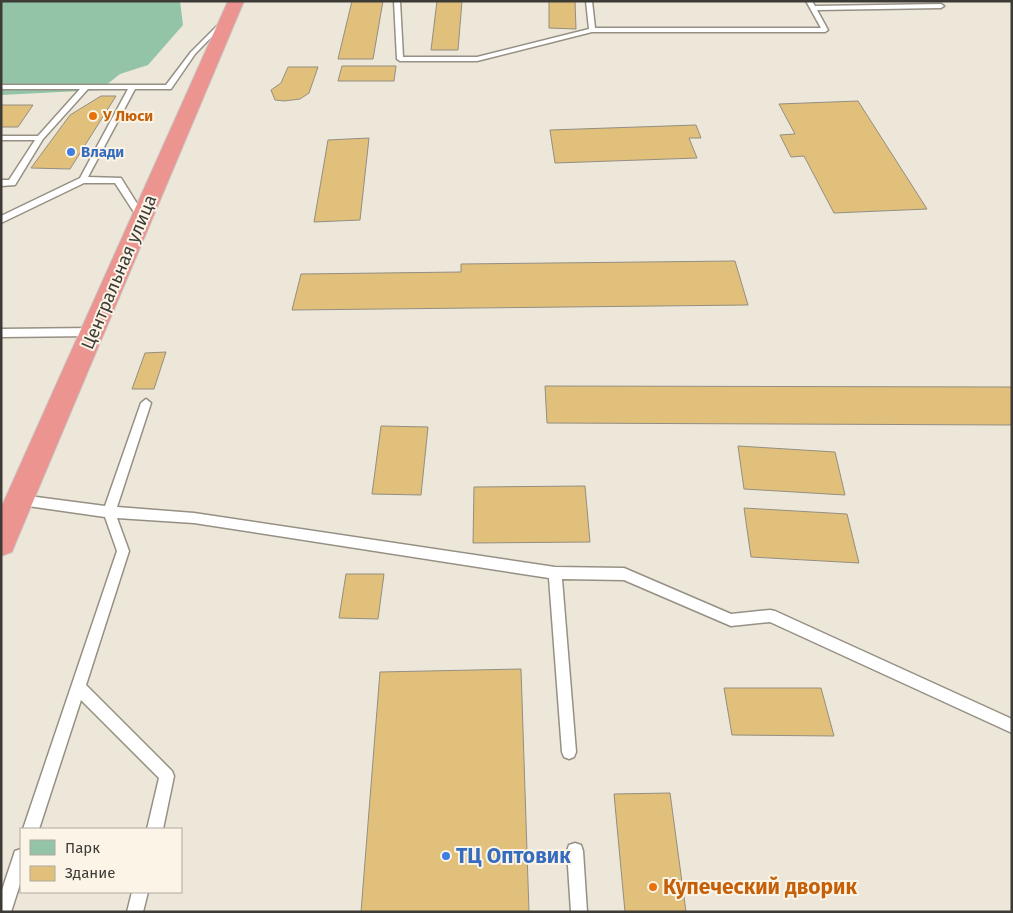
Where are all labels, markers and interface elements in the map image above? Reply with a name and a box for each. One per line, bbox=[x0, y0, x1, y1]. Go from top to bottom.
place label: У Люси bbox=[102, 107, 153, 125]
marker: У Люси bbox=[87, 110, 99, 122]
place label: Влади bbox=[81, 143, 124, 161]
marker: Влади bbox=[65, 146, 77, 158]
street label: Центральная улица bbox=[76, 191, 162, 353]
legend bbox=[20, 828, 182, 893]
text: Парк bbox=[65, 839, 100, 857]
place label: ТЦ Оптовик bbox=[456, 843, 571, 869]
marker: ТЦ Оптовик bbox=[440, 850, 452, 862]
text: Здание bbox=[65, 864, 115, 882]
place label: Купеческий дворик bbox=[663, 874, 857, 900]
marker: Купеческий дворик bbox=[647, 881, 659, 893]

